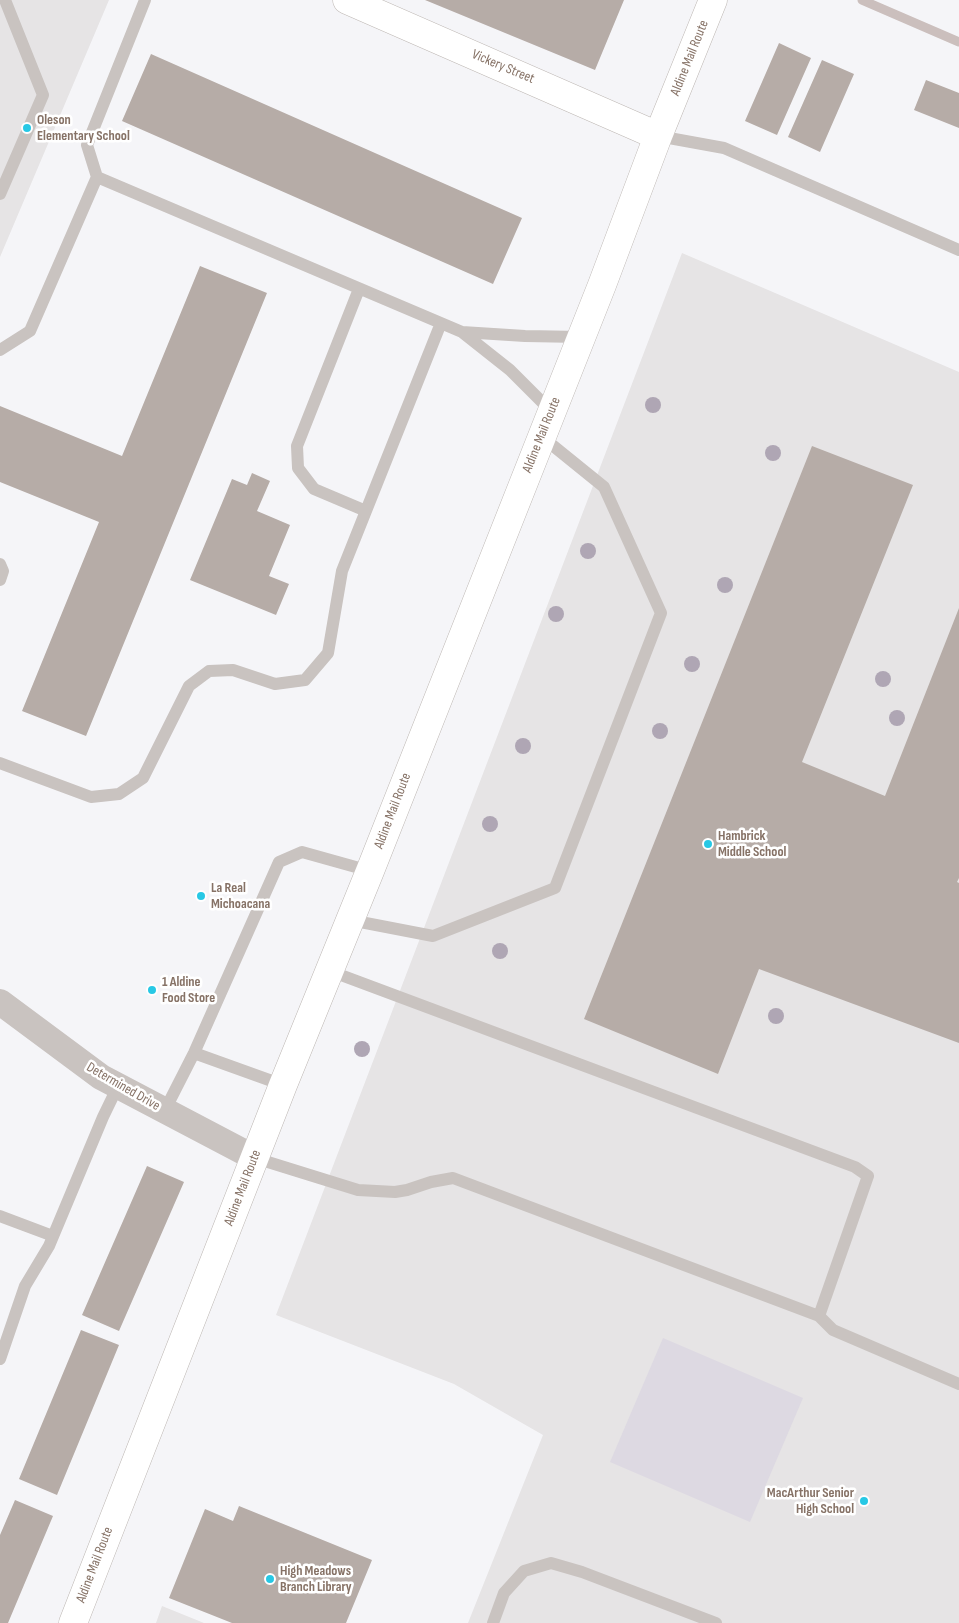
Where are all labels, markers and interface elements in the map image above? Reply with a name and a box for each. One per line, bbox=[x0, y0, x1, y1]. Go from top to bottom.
street label: Aldine Mail Route bbox=[667, 18, 713, 98]
street label: Vickery Street bbox=[469, 46, 537, 88]
place label: Oleson Elementary School bbox=[37, 112, 130, 144]
marker: Oleson Elementary School bbox=[21, 122, 33, 134]
street label: Aldine Mail Route bbox=[519, 395, 565, 475]
street label: Aldine Mail Route bbox=[371, 771, 415, 851]
place label: Hambrick Middle School bbox=[718, 828, 786, 860]
marker: Hambrick Middle School bbox=[702, 838, 714, 850]
place label: La Real Michoacana bbox=[211, 880, 270, 912]
marker: La Real Michoacana bbox=[195, 890, 207, 902]
place label: 1 Aldine Food Store bbox=[162, 974, 215, 1006]
marker: 1 Aldine Food Store bbox=[146, 984, 158, 996]
street label: Determined Drive bbox=[83, 1059, 163, 1115]
street label: Aldine Mail Route bbox=[221, 1148, 265, 1228]
place label: MacArthur Senior High School bbox=[767, 1485, 854, 1518]
marker: MacArthur Senior High School bbox=[858, 1495, 870, 1507]
street label: Aldine Mail Route bbox=[73, 1525, 117, 1605]
place label: High Meadows Branch Library bbox=[280, 1563, 352, 1595]
marker: High Meadows Branch Library bbox=[264, 1573, 276, 1585]

